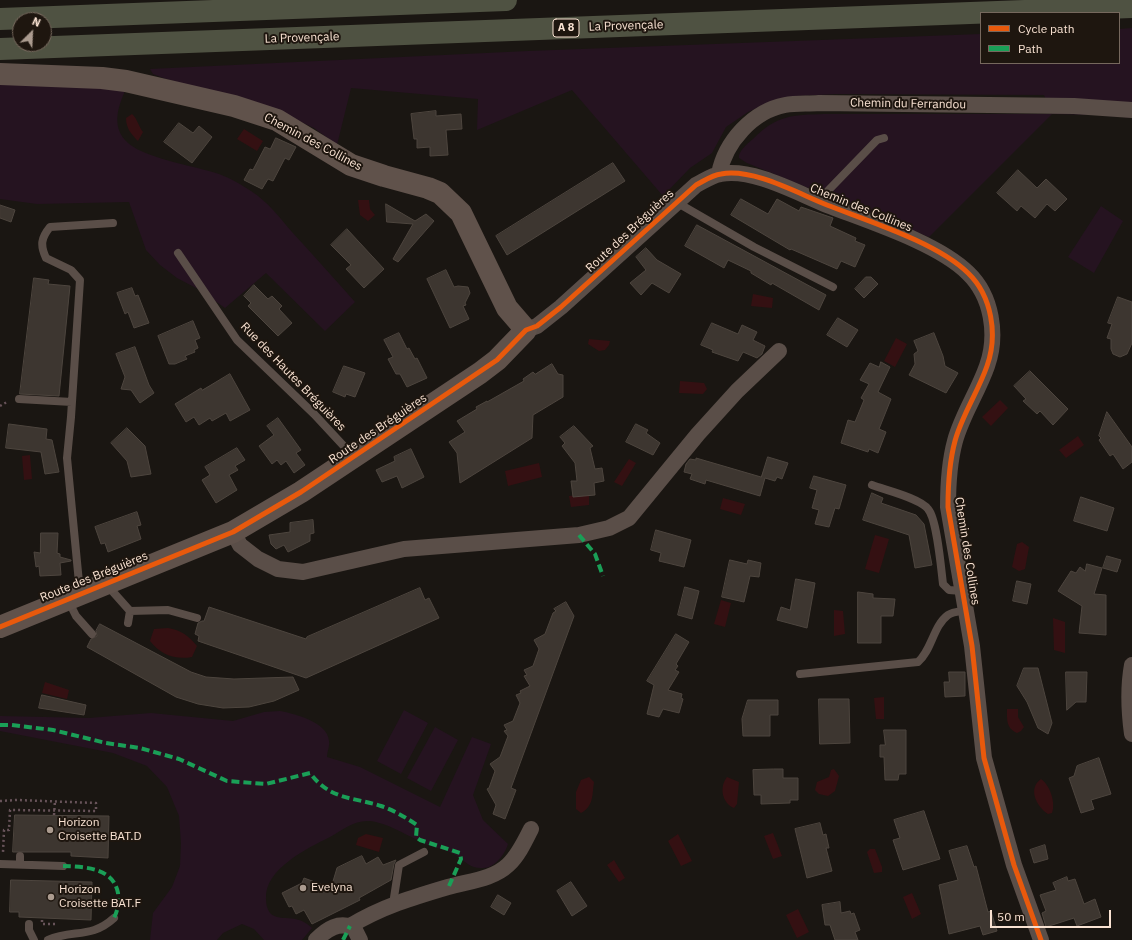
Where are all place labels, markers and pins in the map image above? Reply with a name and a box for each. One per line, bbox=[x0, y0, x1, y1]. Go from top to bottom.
place label: Horizon Croisette BAT.D bbox=[58, 816, 141, 844]
marker: Horizon Croisette BAT.D bbox=[45, 825, 55, 835]
place label: Evelyna bbox=[311, 881, 353, 895]
place label: Horizon Croisette BAT.F bbox=[59, 883, 141, 911]
marker: Evelyna bbox=[298, 883, 308, 893]
marker: Horizon Croisette BAT.F bbox=[46, 892, 56, 902]

